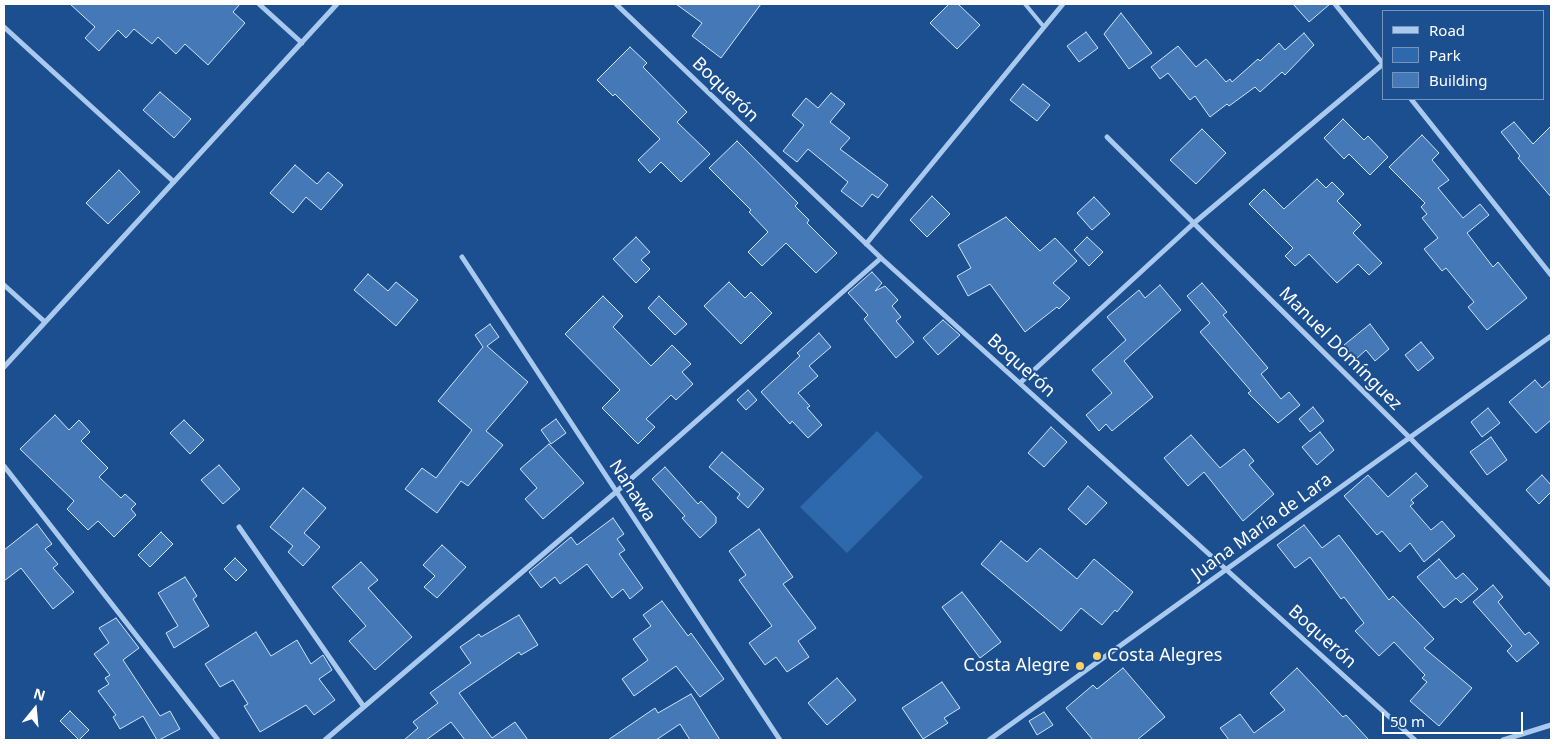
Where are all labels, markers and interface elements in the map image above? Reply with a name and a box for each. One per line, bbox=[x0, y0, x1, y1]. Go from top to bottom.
legend bbox=[1382, 10, 1545, 100]
text: Road bbox=[1429, 20, 1465, 40]
text: Park bbox=[1429, 45, 1461, 65]
street label: Boquerón bbox=[687, 53, 763, 127]
text: Building bbox=[1429, 70, 1487, 90]
street label: Manuel Domínguez bbox=[1274, 283, 1406, 415]
street label: Boquerón bbox=[983, 330, 1059, 402]
street label: Nanawa bbox=[604, 456, 660, 526]
street label: Juana María de Lara bbox=[1188, 469, 1336, 585]
street label: Boquerón bbox=[1284, 601, 1360, 673]
place label: Costa Alegres bbox=[1107, 645, 1222, 667]
marker: Costa Alegres bbox=[1091, 650, 1103, 662]
place label: Costa Alegre bbox=[963, 655, 1070, 677]
marker: Costa Alegre bbox=[1074, 660, 1086, 672]
text: N bbox=[31, 683, 48, 705]
north arrow bbox=[10, 684, 60, 734]
scale bar bbox=[1385, 702, 1526, 734]
text: 50 m bbox=[1390, 711, 1425, 731]

